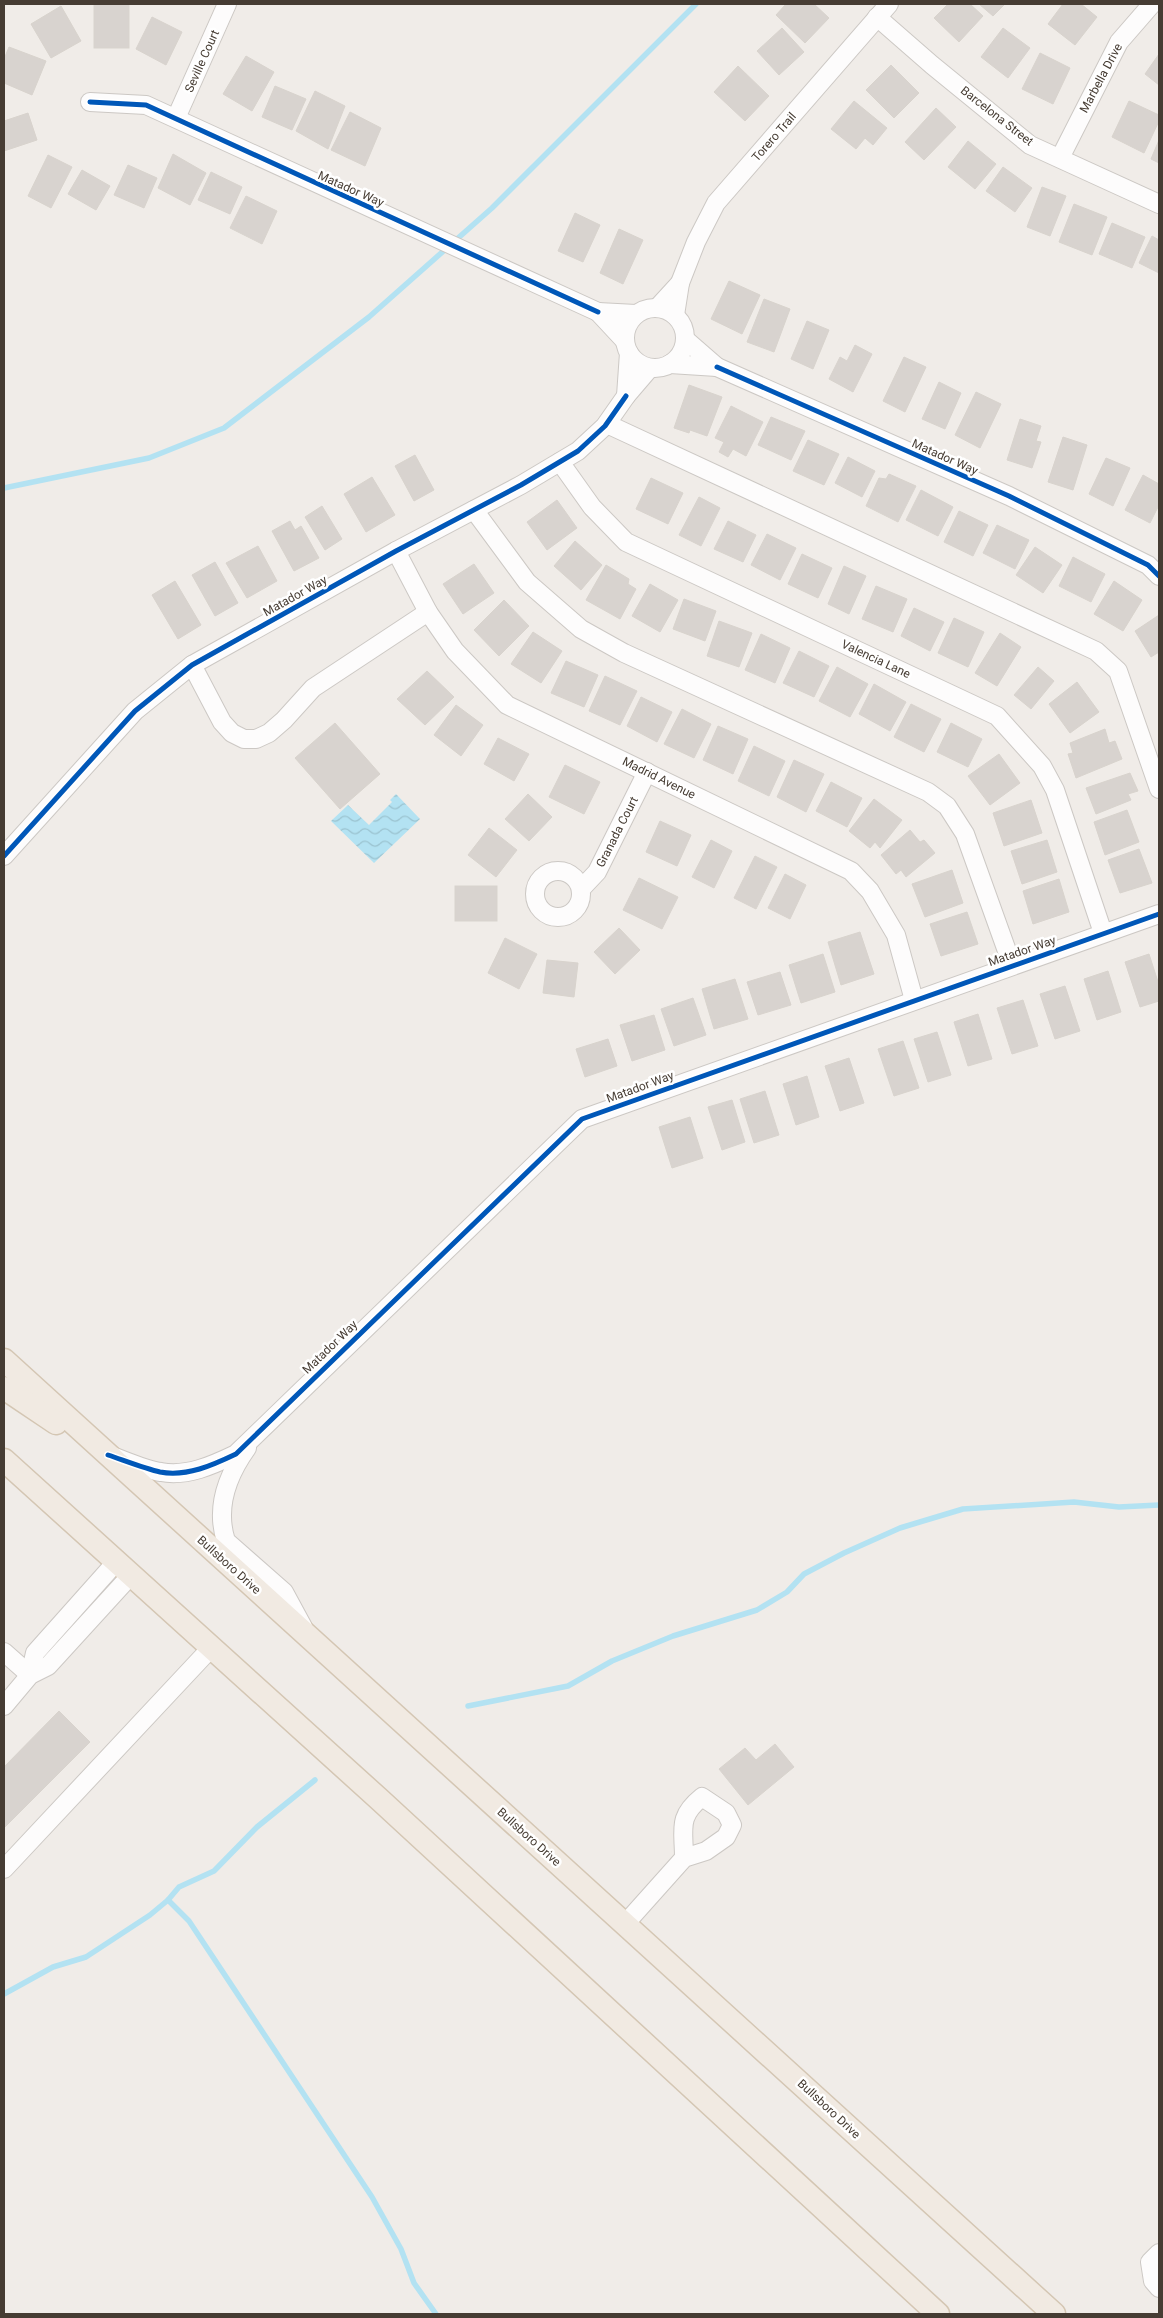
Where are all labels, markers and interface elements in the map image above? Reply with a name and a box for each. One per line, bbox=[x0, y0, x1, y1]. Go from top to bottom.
street label: Seville Court bbox=[182, 28, 222, 94]
street label: Marbella Drive bbox=[1077, 41, 1125, 115]
street label: Barcelona Street bbox=[958, 83, 1036, 149]
street label: Torero Trail bbox=[749, 110, 799, 164]
street label: Matador Way bbox=[316, 168, 386, 210]
street label: Matador Way bbox=[910, 436, 980, 478]
street label: Matador Way bbox=[261, 573, 330, 619]
street label: Valencia Lane bbox=[839, 637, 913, 681]
street label: Madrid Avenue bbox=[620, 754, 698, 802]
street label: Granada Court bbox=[593, 794, 641, 870]
street label: Matador Way bbox=[986, 933, 1058, 969]
street label: Matador Way bbox=[604, 1068, 676, 1106]
street label: Matador Way bbox=[300, 1317, 361, 1377]
street label: Bullsboro Drive bbox=[194, 1533, 264, 1597]
street label: Bullsboro Drive bbox=[494, 1805, 564, 1869]
street label: Bullsboro Drive bbox=[795, 2076, 863, 2142]

